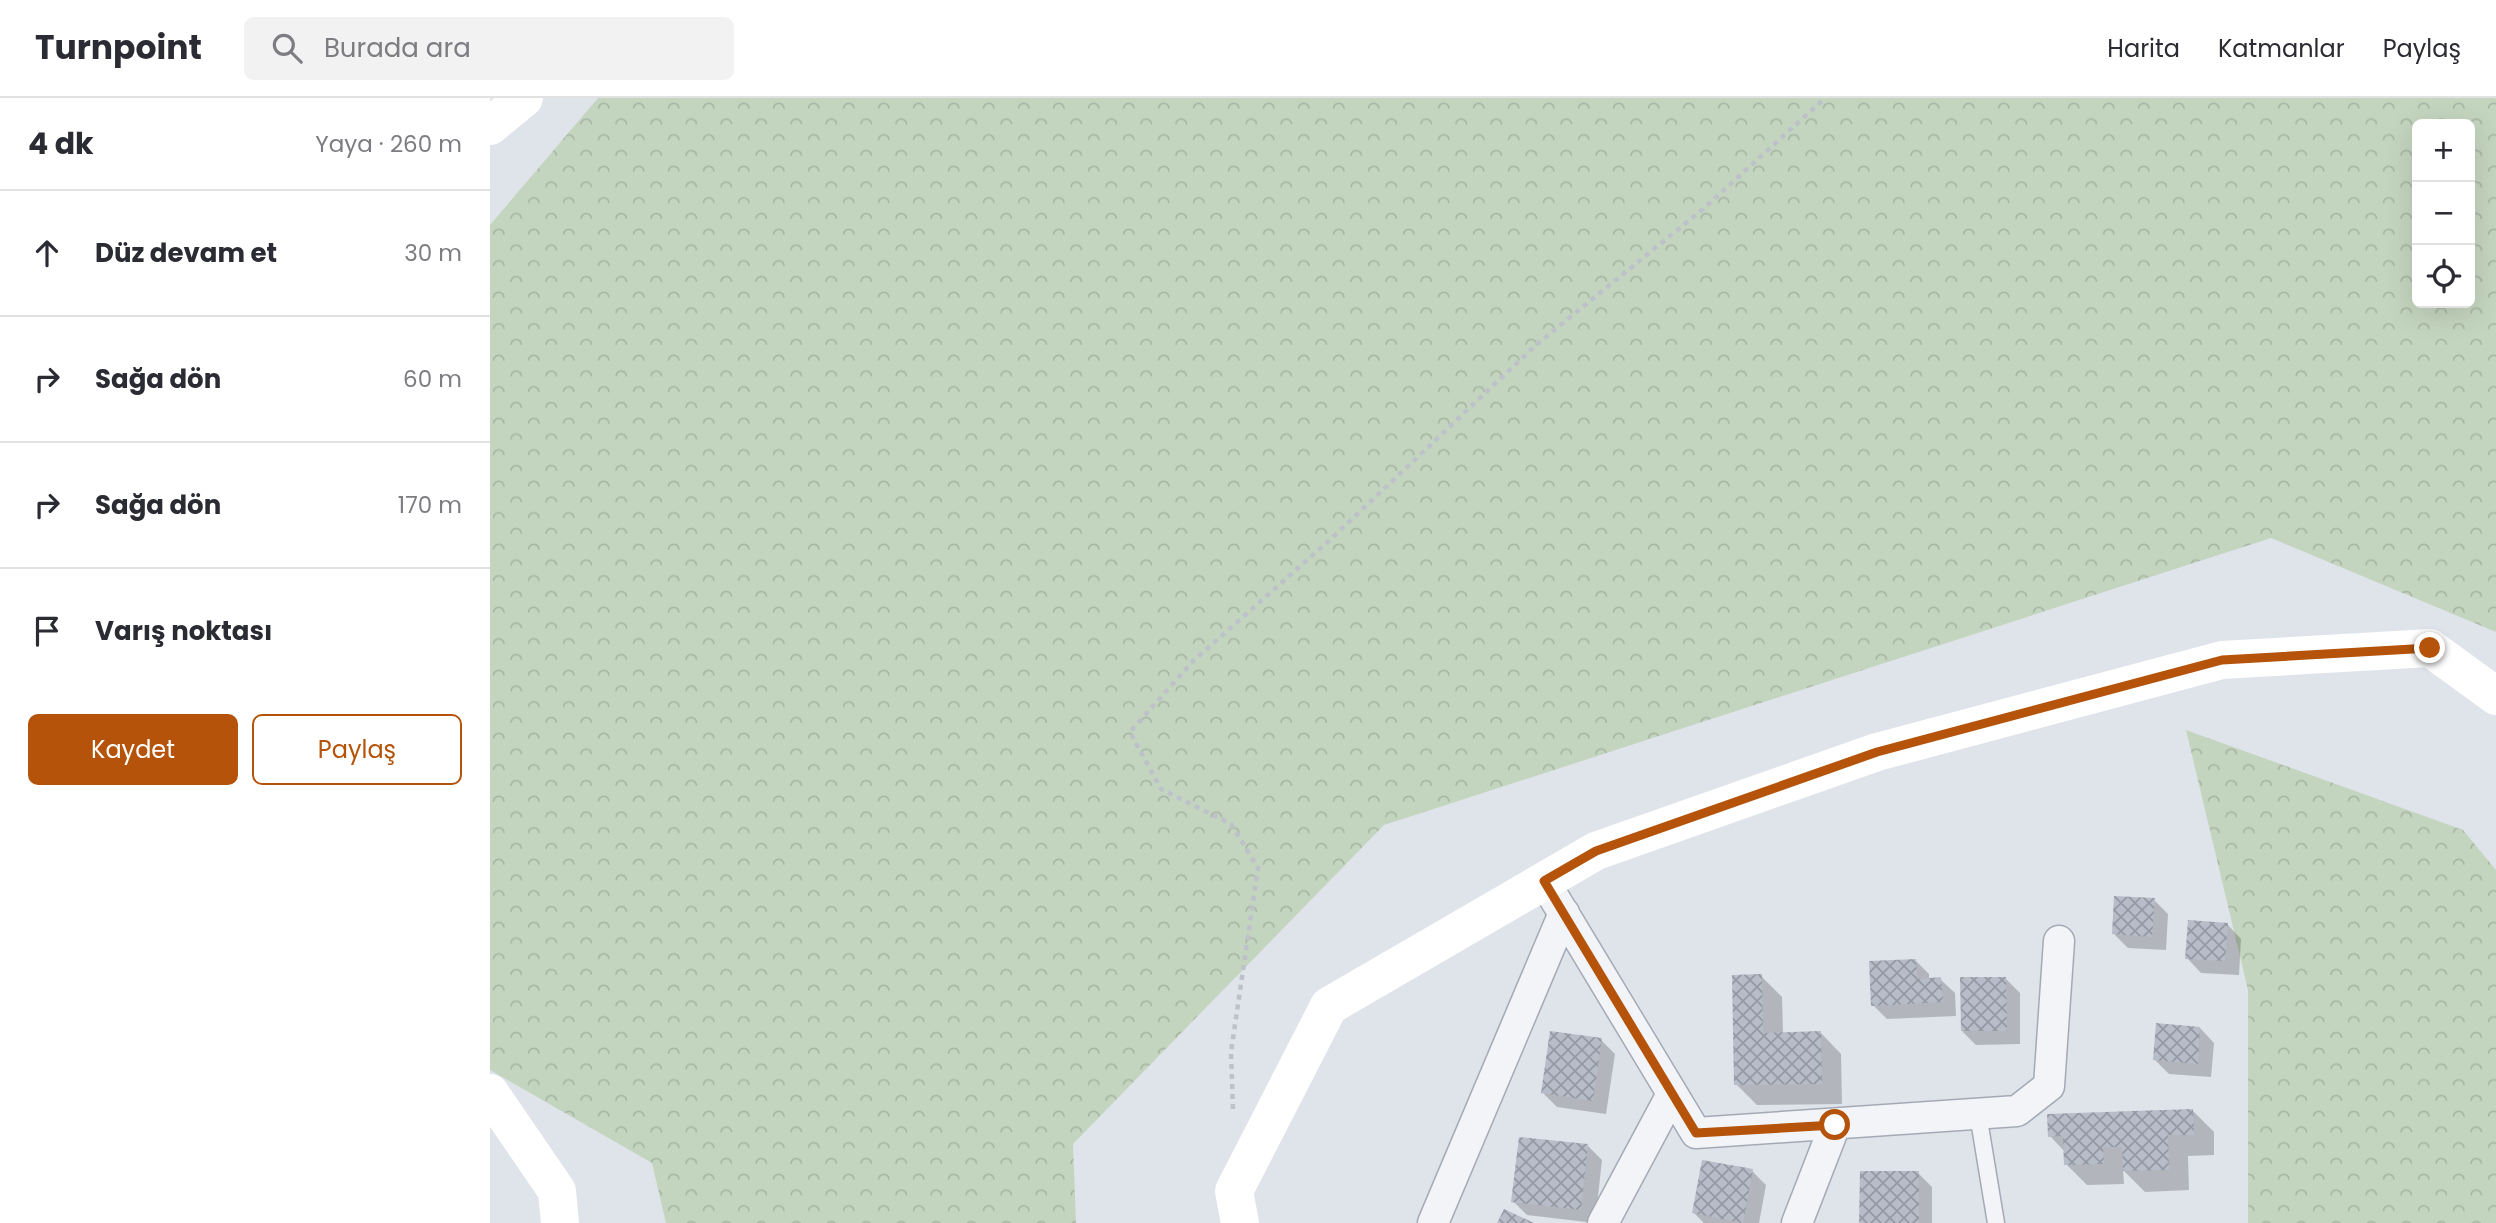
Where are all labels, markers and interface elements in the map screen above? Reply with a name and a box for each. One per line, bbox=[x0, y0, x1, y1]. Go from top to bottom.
search box bbox=[244, 17, 734, 80]
text: Turnpoint bbox=[35, 24, 202, 71]
icon: search bbox=[268, 29, 306, 67]
text: Burada ara bbox=[324, 30, 471, 66]
text: Harita bbox=[2107, 32, 2180, 65]
text: Katmanlar bbox=[2218, 32, 2345, 65]
text: Paylaş bbox=[2383, 32, 2461, 65]
map controls bbox=[2412, 119, 2475, 308]
button: + bbox=[2412, 119, 2475, 182]
text: 4 dk bbox=[28, 122, 94, 165]
text: Yaya · 260 m bbox=[315, 128, 462, 160]
button: − bbox=[2412, 182, 2475, 245]
icon: ahead bbox=[28, 234, 66, 272]
text: Düz devam et bbox=[95, 235, 277, 271]
text: 30 m bbox=[404, 237, 462, 269]
button: locate bbox=[2412, 245, 2475, 308]
icon: right bbox=[28, 360, 66, 398]
text: Sağa dön bbox=[95, 361, 221, 397]
text: 60 m bbox=[403, 363, 462, 395]
icon: right bbox=[28, 486, 66, 524]
text: Sağa dön bbox=[95, 487, 221, 523]
text: 170 m bbox=[398, 489, 462, 521]
icon: arrive bbox=[28, 612, 66, 650]
text: Varış noktası bbox=[95, 613, 272, 649]
route end bbox=[2414, 632, 2445, 663]
button: Kaydet bbox=[28, 714, 238, 785]
button: Paylaş bbox=[252, 714, 462, 785]
route start bbox=[1819, 1109, 1850, 1140]

